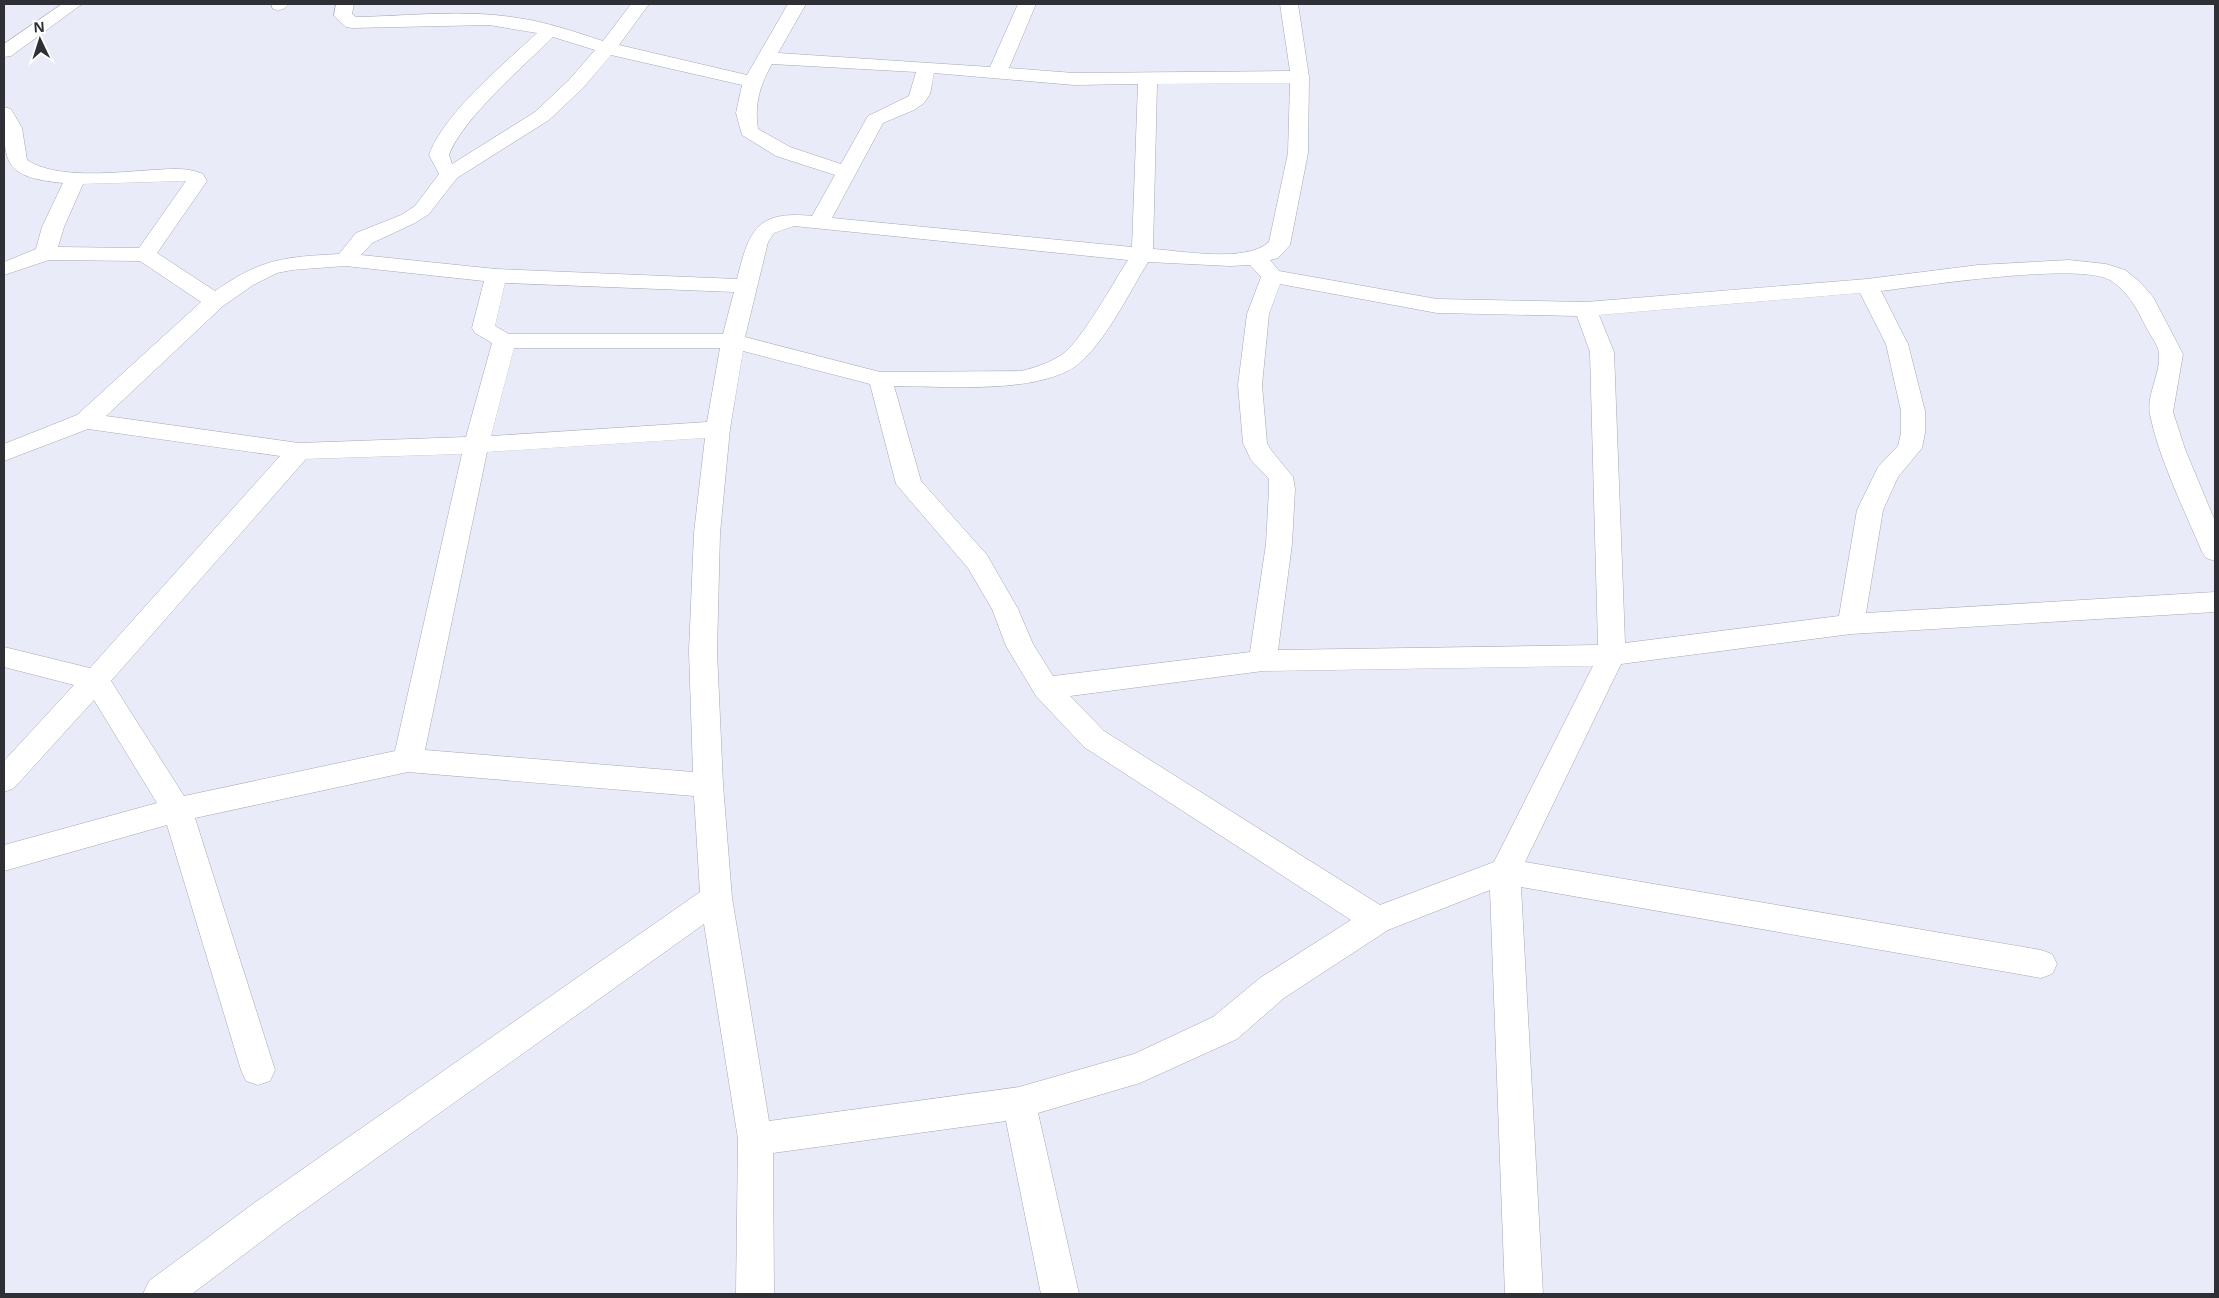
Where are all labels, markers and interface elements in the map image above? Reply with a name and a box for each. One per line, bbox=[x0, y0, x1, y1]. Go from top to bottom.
north arrow bbox=[15, 15, 65, 65]
text: N bbox=[33, 17, 45, 36]

